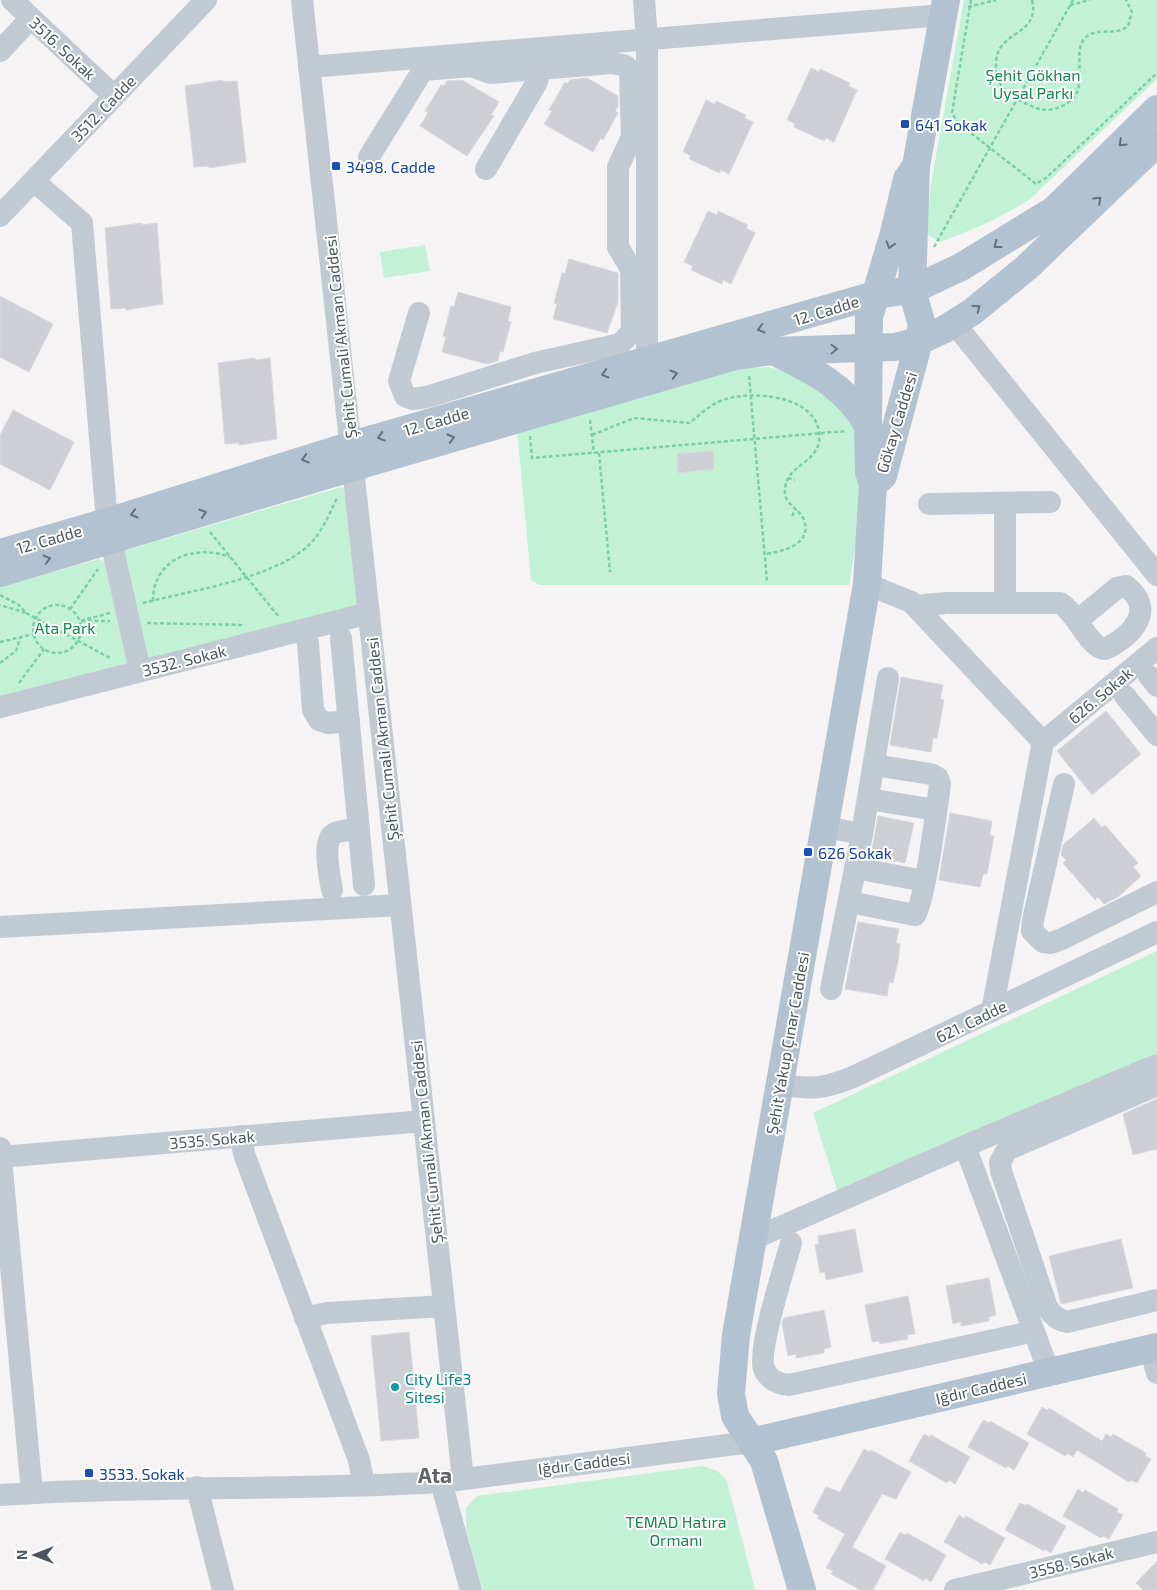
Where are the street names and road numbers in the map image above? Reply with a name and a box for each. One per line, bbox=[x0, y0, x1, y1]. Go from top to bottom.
street label: 3516. Sokak bbox=[26, 13, 100, 83]
street label: 3512. Cadde bbox=[67, 71, 139, 145]
street label: Şehit Cumali Akman Caddesi bbox=[320, 234, 361, 440]
street label: 12. Cadde bbox=[791, 291, 861, 329]
street label: Gökay Caddesi bbox=[872, 369, 920, 475]
street label: 12. Cadde bbox=[401, 403, 471, 439]
street label: 12. Cadde bbox=[14, 521, 84, 557]
street label: Şehit Cumali Akman Caddesi bbox=[362, 636, 403, 842]
street label: 3532. Sokak bbox=[140, 640, 228, 680]
street label: 626. Sokak bbox=[1064, 663, 1136, 727]
street label: Şehit Yakup Çınar Caddesi bbox=[762, 950, 813, 1136]
street label: 621. Cadde bbox=[932, 996, 1010, 1046]
street label: Şehit Cumali Akman Caddesi bbox=[406, 1039, 447, 1245]
street label: 3535. Sokak bbox=[169, 1126, 255, 1152]
street label: Iğdır Caddesi bbox=[934, 1368, 1028, 1408]
street label: Iğdır Caddesi bbox=[537, 1448, 631, 1478]
street label: 3558. Sokak bbox=[1027, 1542, 1115, 1582]

